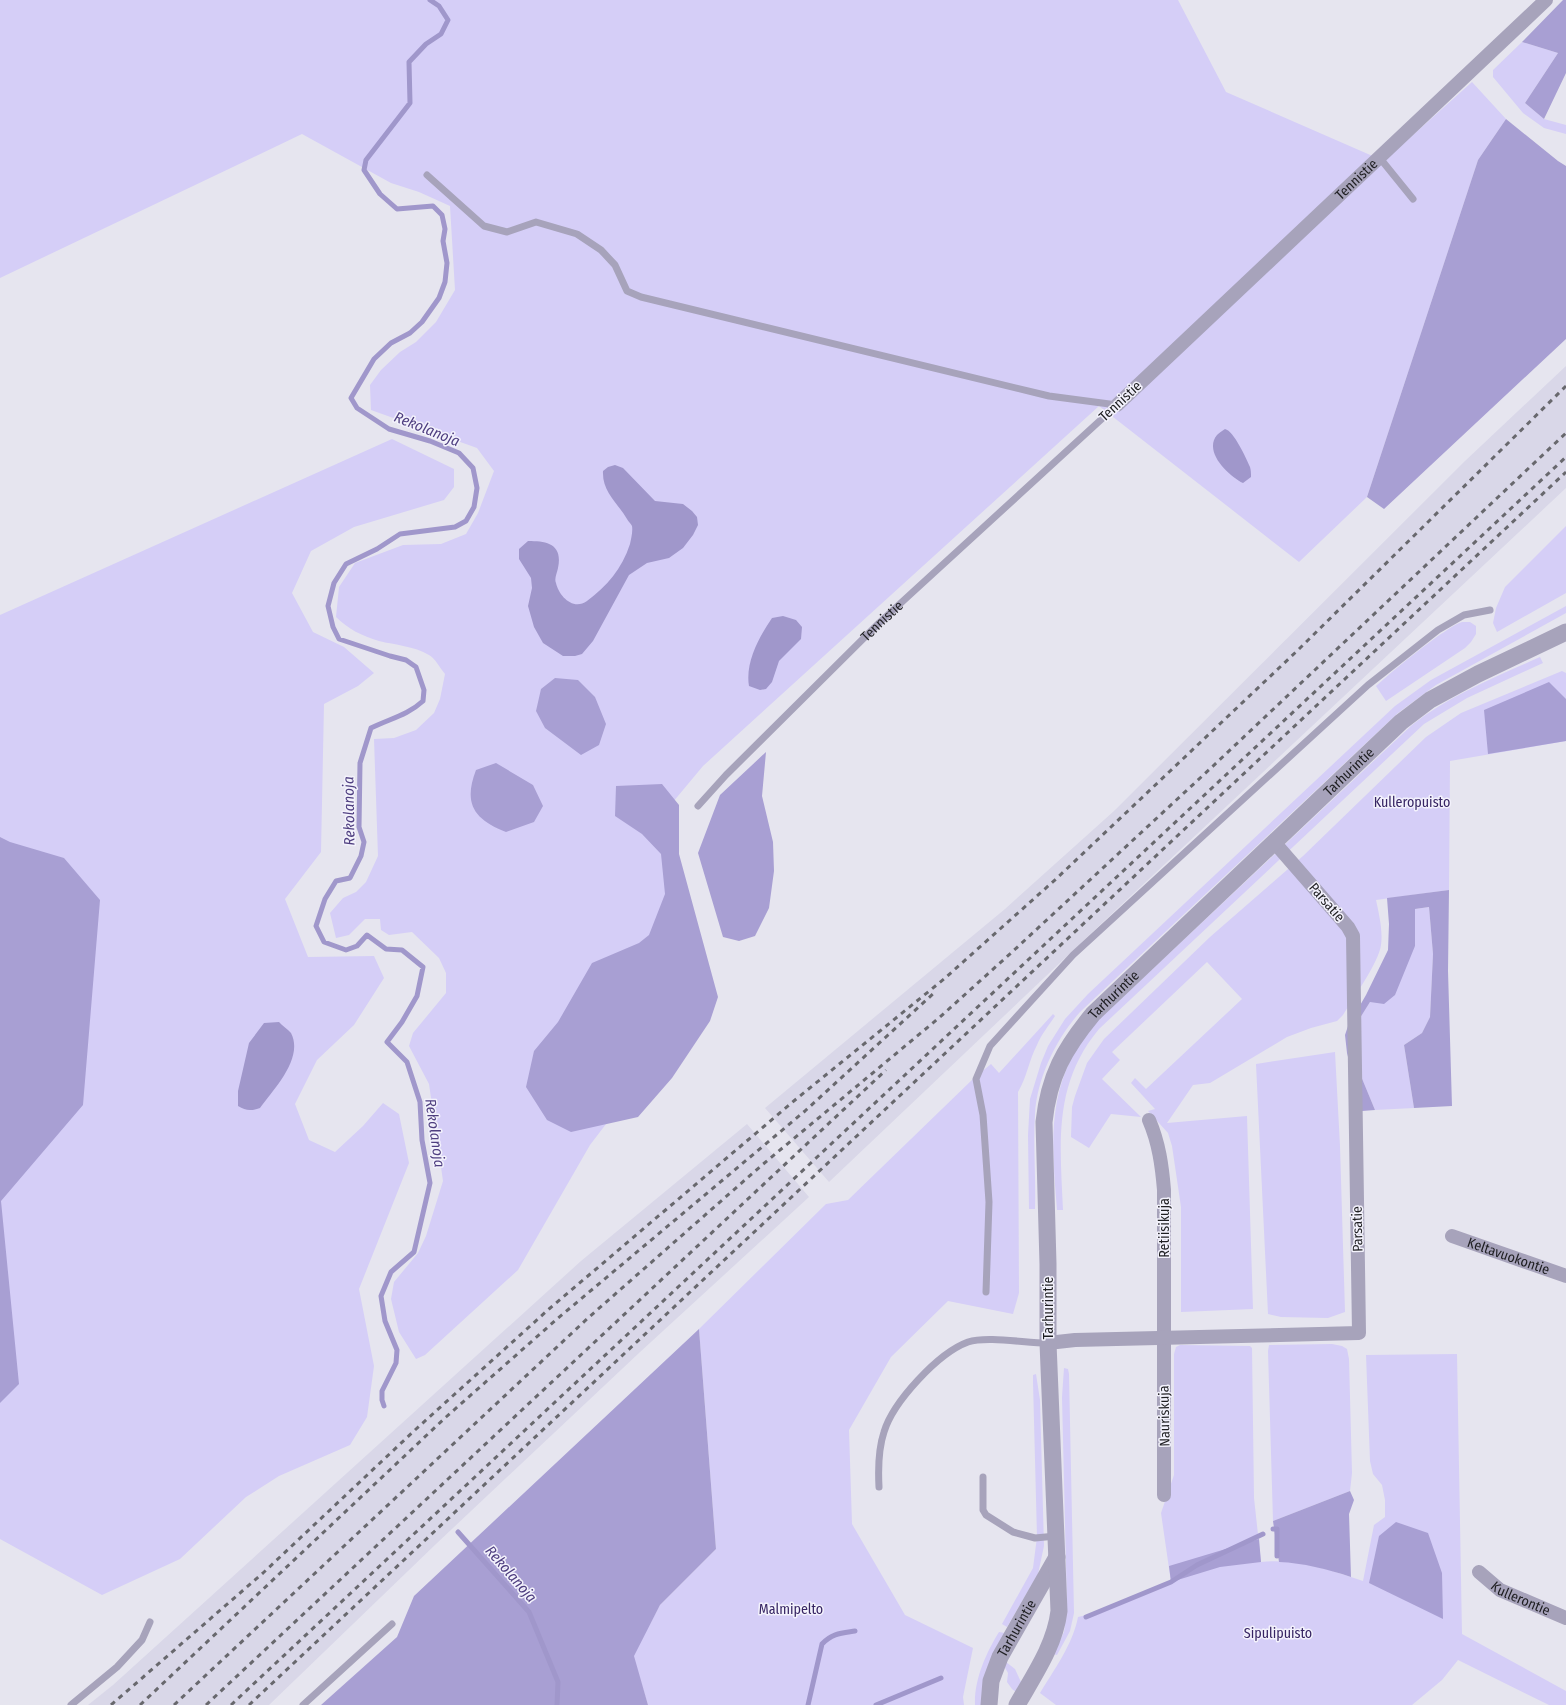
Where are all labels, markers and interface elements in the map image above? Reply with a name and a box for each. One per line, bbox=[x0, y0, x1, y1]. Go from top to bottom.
street label: Tennistie bbox=[1332, 155, 1381, 204]
street label: Tennistie bbox=[1096, 377, 1145, 425]
water label: Rekolanoja bbox=[392, 408, 463, 450]
street label: Tennistie bbox=[857, 597, 907, 645]
street label: Tarhurintie bbox=[1320, 744, 1378, 800]
water label: Rekolanoja bbox=[339, 776, 359, 846]
park label: Kulleropuisto bbox=[1374, 794, 1450, 811]
street label: Parsatie bbox=[1305, 879, 1348, 925]
street label: Tarhurintie bbox=[1085, 967, 1143, 1022]
water label: Rekolanoja bbox=[421, 1097, 449, 1169]
street label: Retiisikuja bbox=[1156, 1198, 1173, 1258]
street label: Parsatie bbox=[1349, 1206, 1366, 1252]
street label: Keltavuokontie bbox=[1465, 1234, 1552, 1279]
street label: Tarhurintie bbox=[1040, 1276, 1057, 1340]
street label: Nauriskuja bbox=[1155, 1385, 1174, 1447]
water label: Rekolanoja bbox=[482, 1542, 541, 1606]
street label: Kullerontie bbox=[1487, 1578, 1553, 1619]
street label: Tarhurintie bbox=[994, 1597, 1040, 1660]
park label: Malmipelto bbox=[759, 1601, 823, 1618]
park label: Sipulipuisto bbox=[1244, 1625, 1312, 1642]

